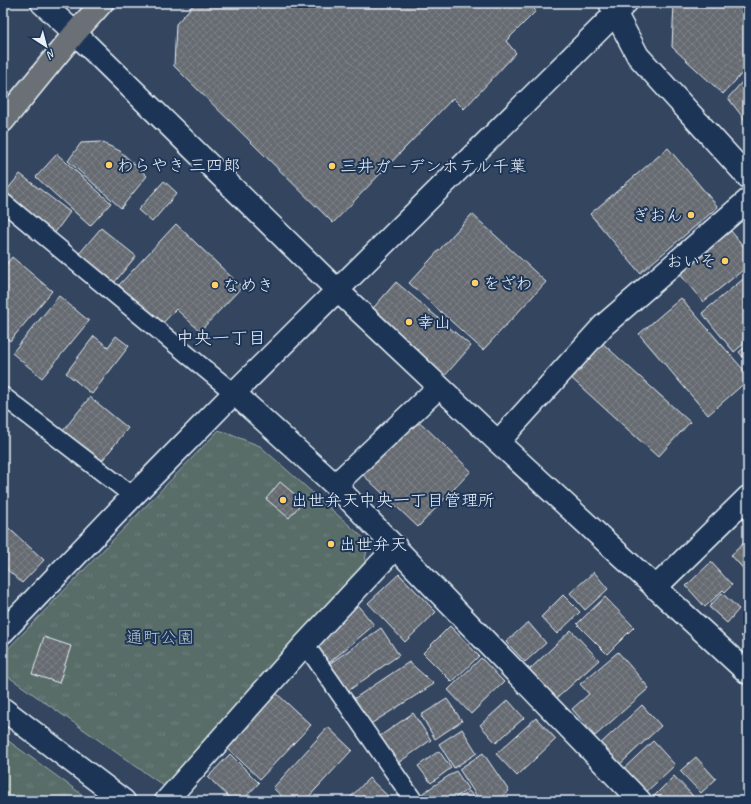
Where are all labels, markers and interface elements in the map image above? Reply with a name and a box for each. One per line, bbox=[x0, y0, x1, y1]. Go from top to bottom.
north arrow bbox=[26, 26, 66, 66]
text: N bbox=[43, 46, 59, 63]
place label: わらやき 三四郎 bbox=[117, 155, 240, 176]
place label: 三井ガーデンホテル千葉 bbox=[340, 156, 526, 177]
marker: わらやき 三四郎 bbox=[104, 160, 114, 170]
marker: 三井ガーデンホテル千葉 bbox=[327, 161, 337, 171]
place label: ぎおん bbox=[632, 205, 683, 226]
marker: ぎおん bbox=[686, 210, 696, 220]
place label: おいそ bbox=[666, 251, 717, 272]
marker: おいそ bbox=[720, 256, 730, 266]
place label: をざわ bbox=[483, 273, 533, 294]
place label: なめき bbox=[223, 275, 274, 296]
marker: をざわ bbox=[470, 278, 480, 288]
marker: なめき bbox=[210, 280, 220, 290]
place label: 幸山 bbox=[417, 312, 451, 333]
marker: 幸山 bbox=[404, 317, 414, 327]
district label: 中央一丁目 bbox=[176, 327, 266, 349]
place label: 出世弁天中央一丁目管理所 bbox=[291, 490, 495, 511]
marker: 出世弁天中央一丁目管理所 bbox=[278, 495, 288, 505]
place label: 出世弁天 bbox=[339, 534, 407, 555]
marker: 出世弁天 bbox=[326, 539, 336, 549]
park label: 通町公園 bbox=[126, 627, 194, 648]

